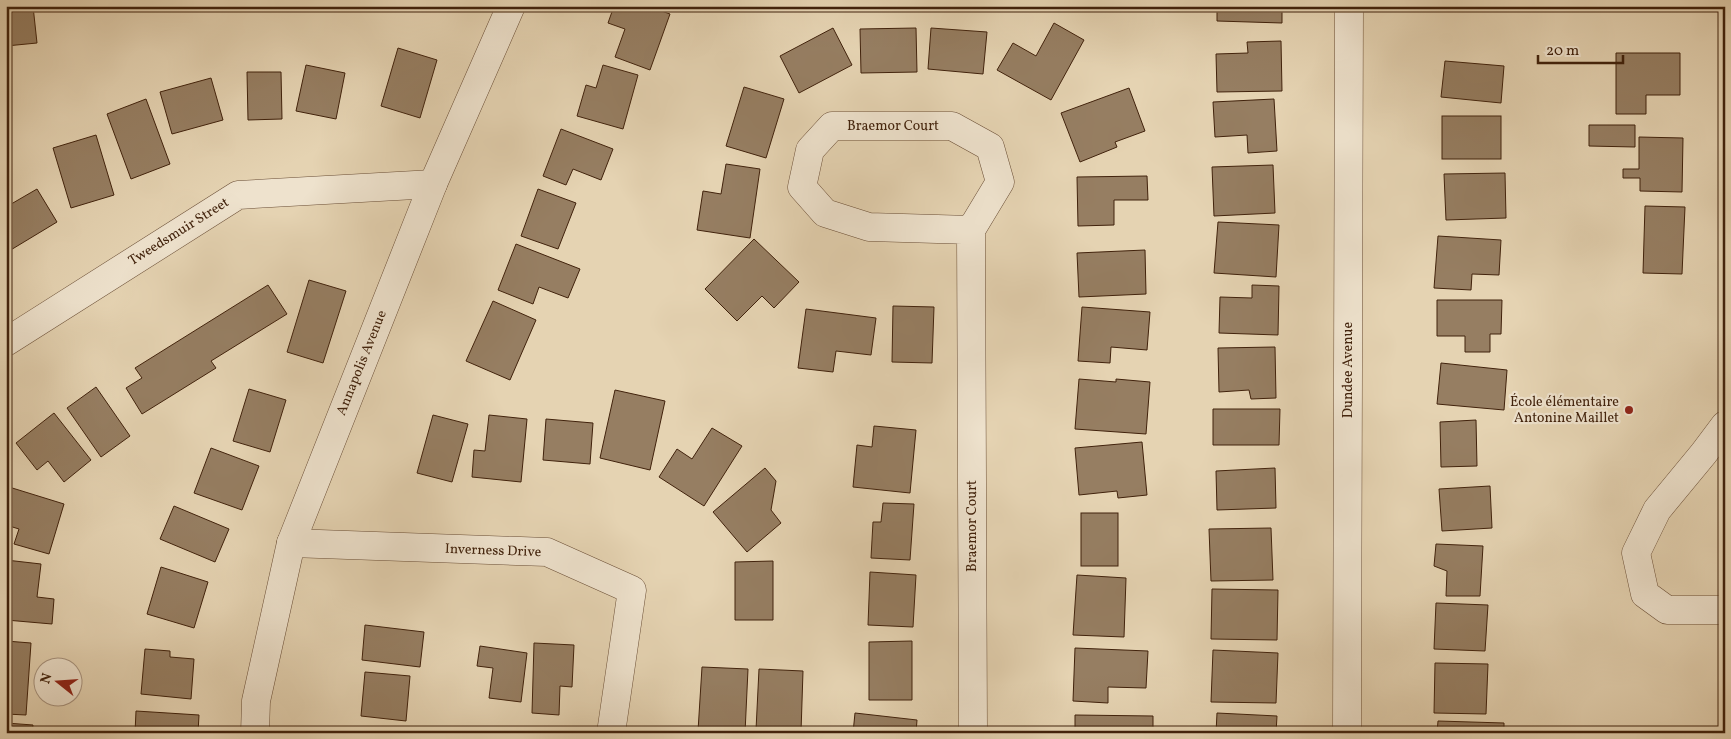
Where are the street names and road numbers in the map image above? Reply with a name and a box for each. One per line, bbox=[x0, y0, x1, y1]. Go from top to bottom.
street label: Braemor Court bbox=[847, 117, 939, 136]
street label: Tweedsmuir Street bbox=[125, 193, 233, 271]
street label: Annapolis Avenue bbox=[332, 307, 392, 418]
street label: Dundee Avenue bbox=[1339, 322, 1358, 418]
street label: Braemor Court bbox=[963, 480, 982, 572]
street label: Inverness Drive bbox=[444, 540, 542, 562]

